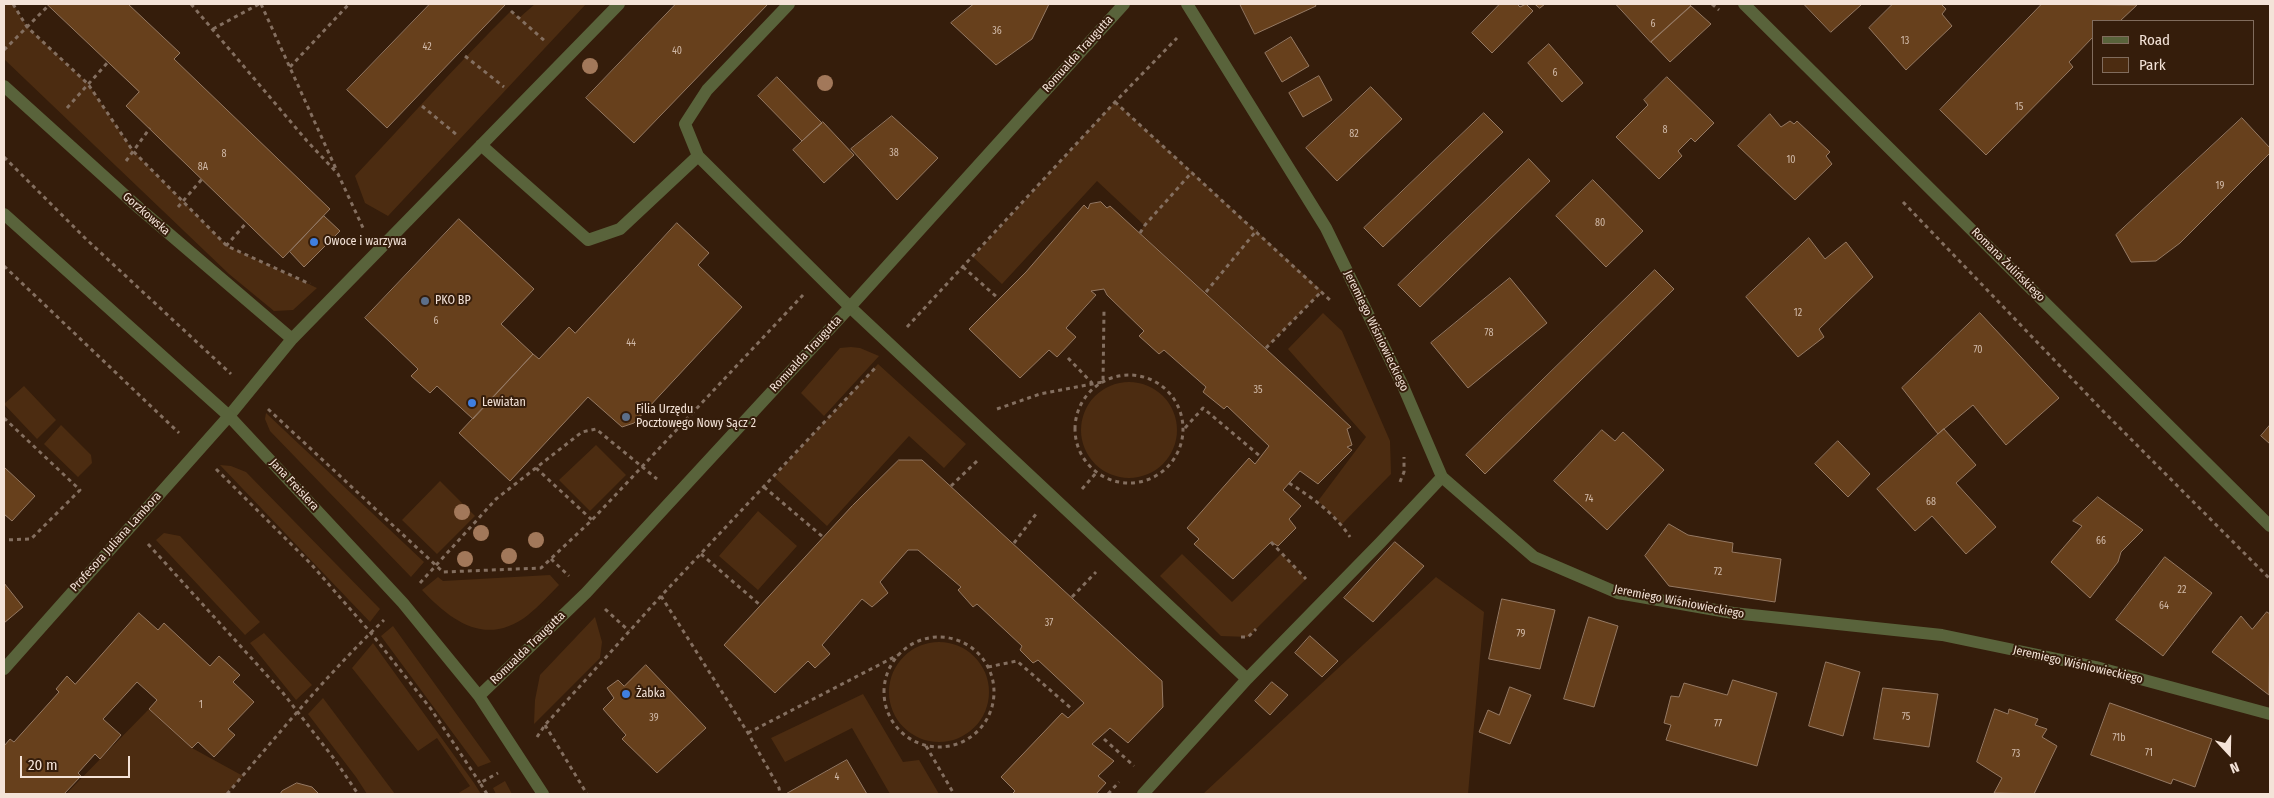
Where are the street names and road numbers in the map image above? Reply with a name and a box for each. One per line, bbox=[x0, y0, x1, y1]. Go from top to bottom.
street label: Romualda Traugutta bbox=[1040, 12, 1116, 96]
street label: Gorzkowska bbox=[119, 190, 173, 238]
street label: Romana Żulińskiego bbox=[1968, 225, 2048, 305]
street label: Jeremiego Wiśniowieckiego bbox=[1340, 268, 1412, 394]
street label: Romualda Traugutta bbox=[767, 313, 845, 395]
street label: Jana Freislera bbox=[266, 456, 322, 514]
street label: Profesora Juliana Lambora bbox=[67, 489, 165, 595]
street label: Jeremiego Wiśniowieckiego bbox=[1612, 582, 1746, 622]
street label: Romualda Traugutta bbox=[487, 609, 569, 687]
street label: Jeremiego Wiśniowieckiego bbox=[2012, 643, 2144, 687]

